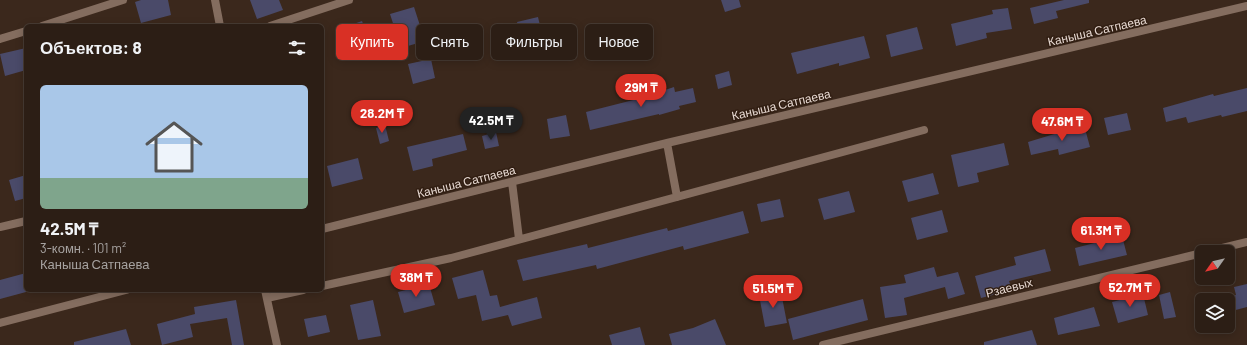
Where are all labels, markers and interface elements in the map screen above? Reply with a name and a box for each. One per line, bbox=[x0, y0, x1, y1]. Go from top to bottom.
street label: Каныша Сатпаева bbox=[1046, 12, 1148, 48]
chip: Купить bbox=[336, 24, 408, 60]
chip: Снять bbox=[416, 24, 483, 60]
chip: Фильтры bbox=[491, 24, 577, 60]
chip: Новое bbox=[585, 24, 653, 60]
text: Объектов: 8 bbox=[40, 37, 142, 57]
icon: filters bbox=[286, 37, 308, 59]
pin: 29M ₸ bbox=[613, 74, 669, 108]
text: 29M ₸ bbox=[624, 79, 658, 95]
street label: Каныша Сатпаева bbox=[730, 86, 832, 122]
pin: 28.2M ₸ bbox=[345, 100, 419, 134]
text: 28.2M ₸ bbox=[360, 105, 404, 121]
pin: 42.5M ₸ bbox=[454, 107, 528, 141]
pin: 47.6M ₸ bbox=[1025, 108, 1099, 142]
icon: home bbox=[138, 111, 210, 183]
text: 42.5M ₸ bbox=[469, 112, 513, 128]
text: 47.6M ₸ bbox=[1041, 113, 1083, 129]
street label: Каныша Сатпаева bbox=[415, 162, 517, 200]
pin: 61.3M ₸ bbox=[1064, 217, 1138, 251]
text: 42.5M ₸ bbox=[40, 218, 98, 238]
text: 61.3M ₸ bbox=[1080, 222, 1122, 238]
text: 3-комн. · 101 m² bbox=[40, 240, 126, 256]
north arrow bbox=[1195, 245, 1235, 285]
map controls bbox=[1195, 245, 1235, 333]
text: Каныша Сатпаева bbox=[40, 256, 150, 272]
pin: 38M ₸ bbox=[388, 264, 444, 298]
text: 38M ₸ bbox=[399, 269, 433, 285]
street label: Рзаевых bbox=[984, 274, 1034, 300]
pin: 52.7M ₸ bbox=[1093, 274, 1167, 308]
pin: 51.5M ₸ bbox=[736, 275, 810, 309]
text: 52.7M ₸ bbox=[1108, 279, 1152, 295]
text: 51.5M ₸ bbox=[753, 280, 793, 296]
button: layers bbox=[1195, 293, 1235, 333]

